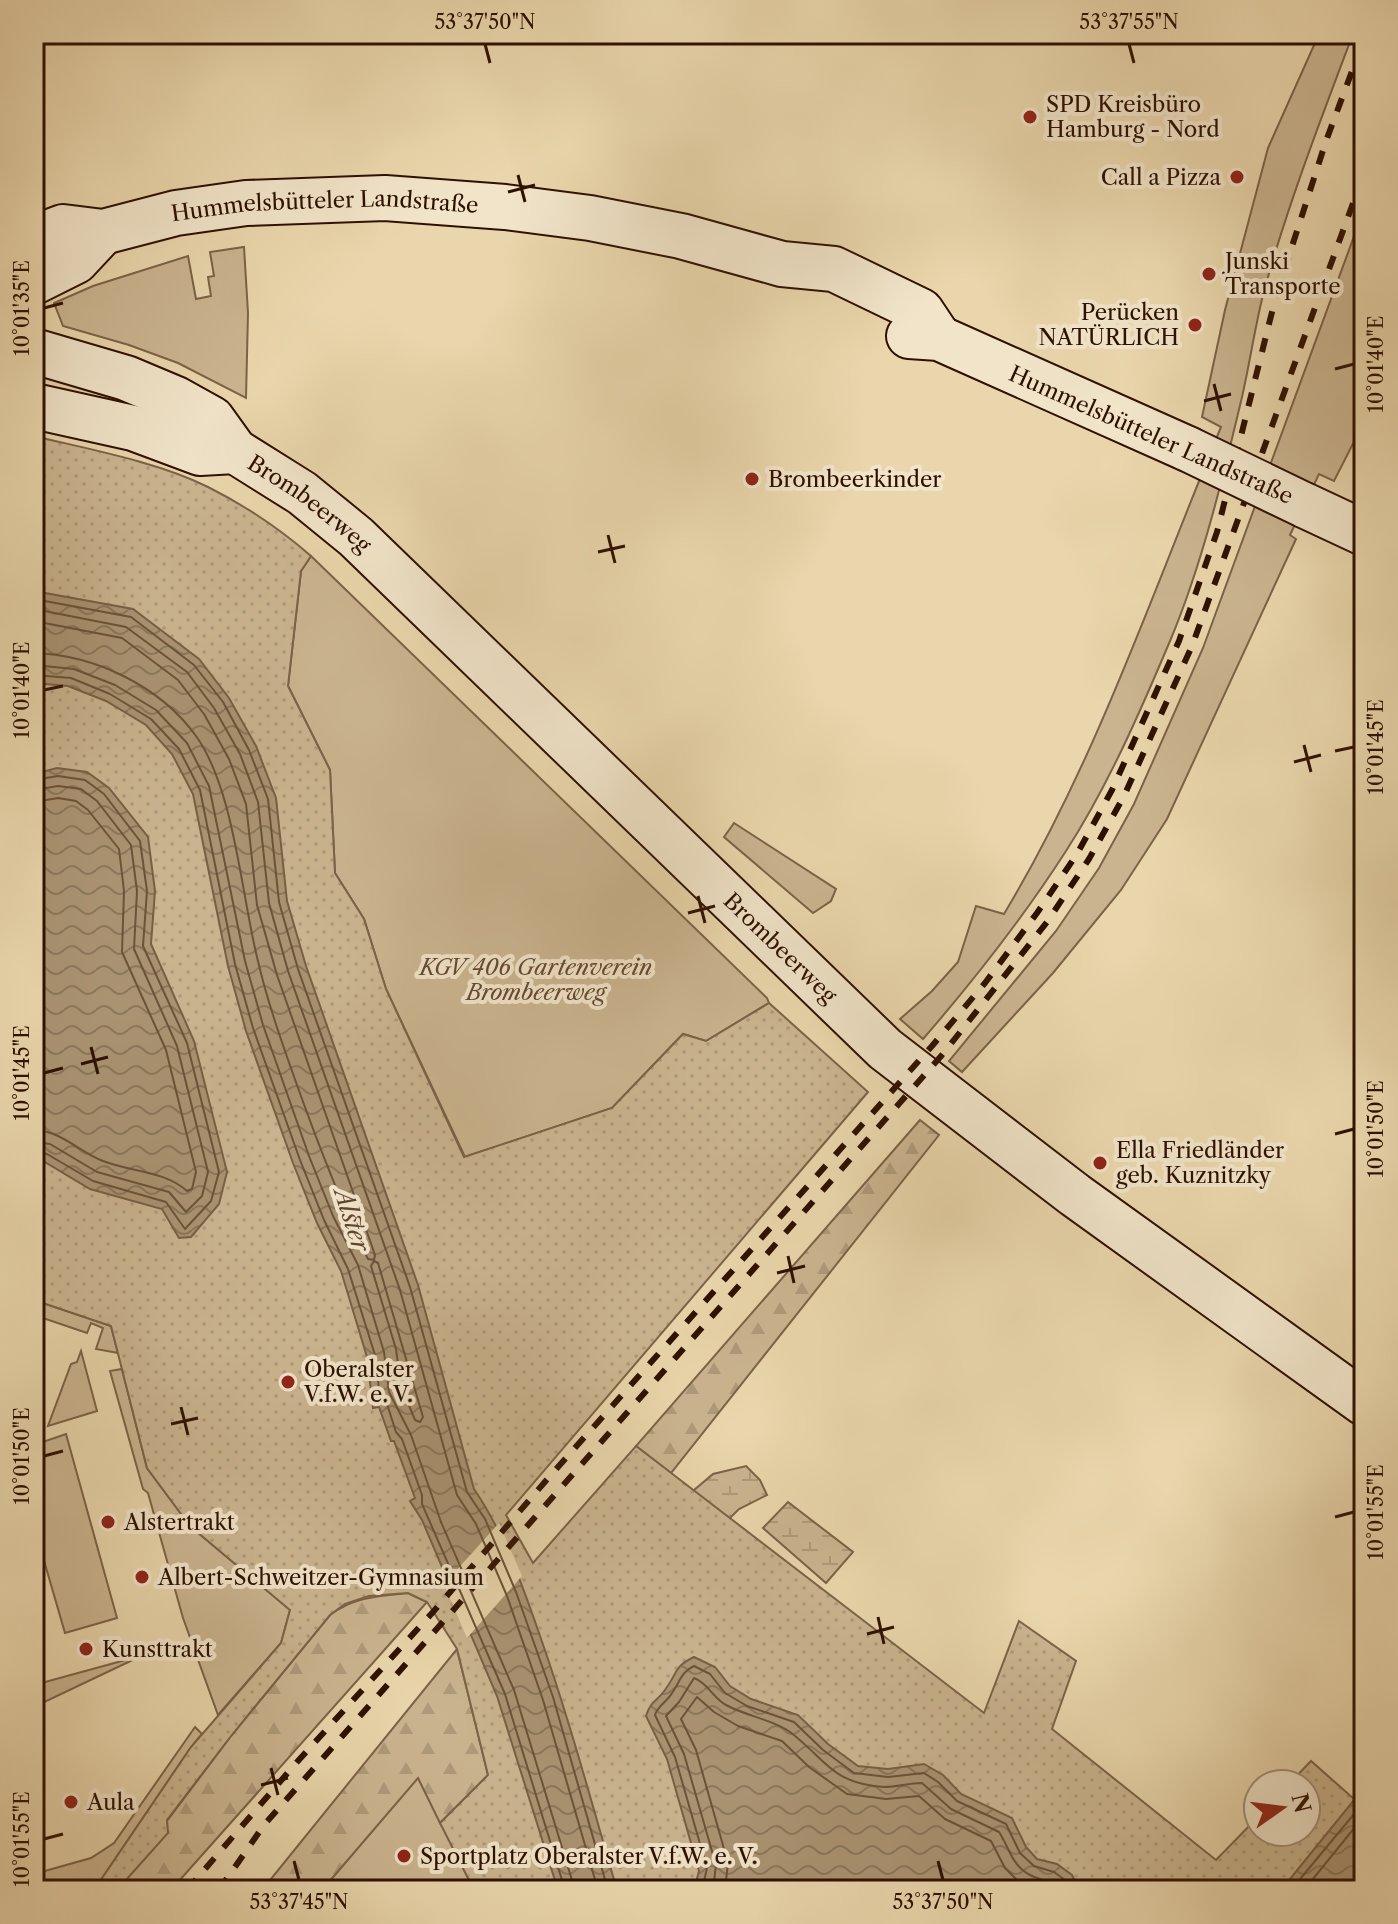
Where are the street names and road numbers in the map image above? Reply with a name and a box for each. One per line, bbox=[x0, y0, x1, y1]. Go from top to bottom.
street label: Hummelsbütteler Landstraße bbox=[169, 184, 479, 227]
street label: Hummelsbütteler Landstraße bbox=[1005, 360, 1297, 510]
street label: Brombeerweg bbox=[243, 449, 377, 558]
street label: Brombeerweg bbox=[718, 887, 843, 1009]

